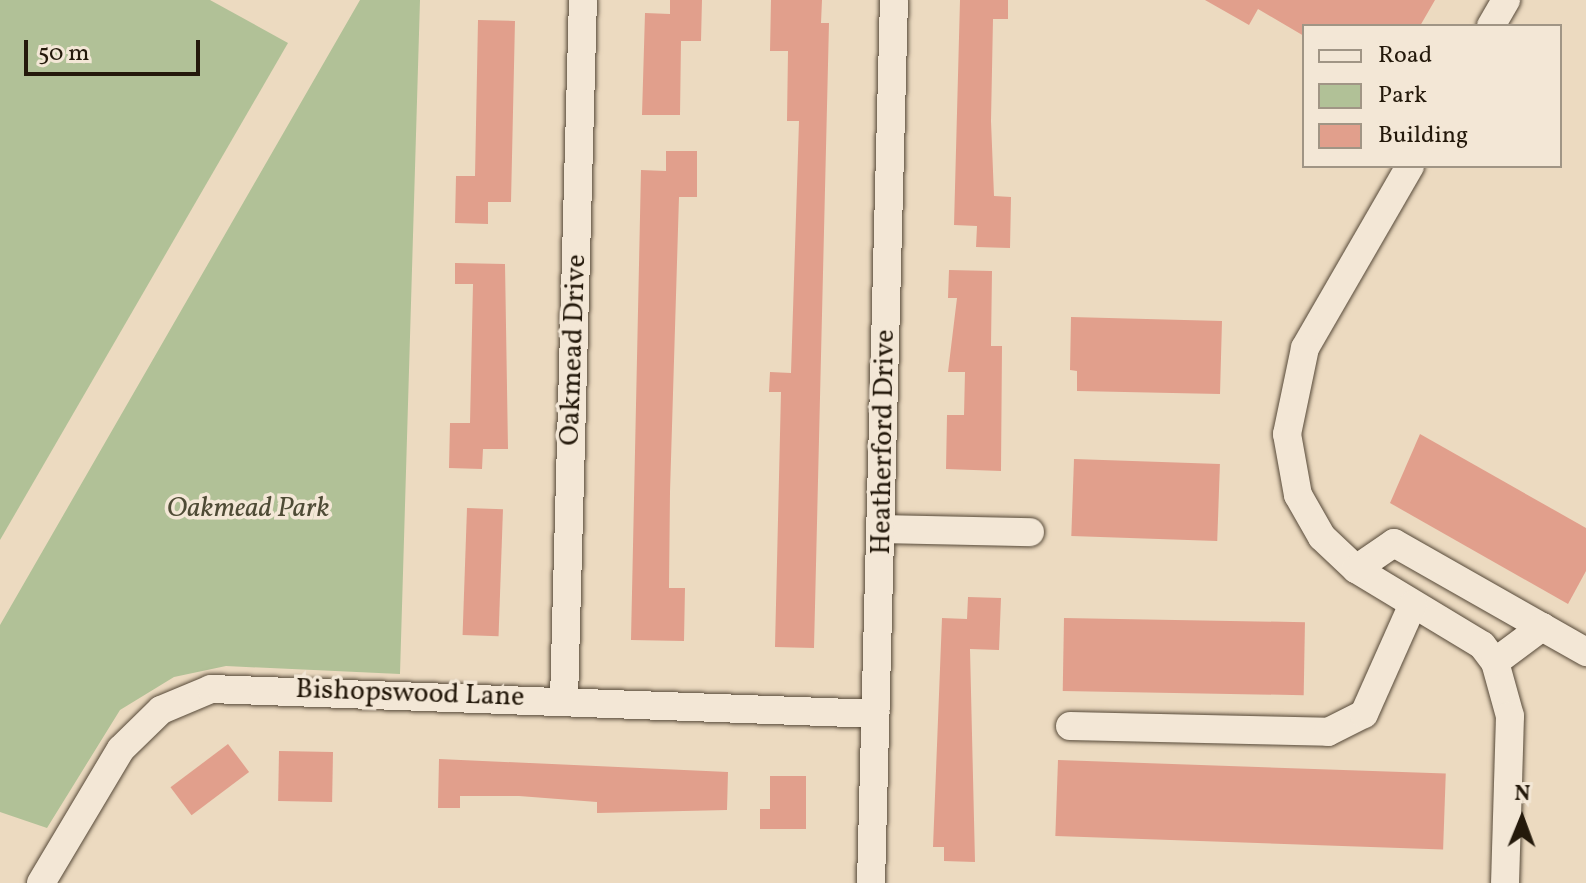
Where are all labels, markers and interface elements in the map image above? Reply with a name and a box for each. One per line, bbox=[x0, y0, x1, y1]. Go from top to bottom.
scale bar bbox=[28, 24, 204, 74]
legend bbox=[1302, 24, 1562, 168]
text: 50 m bbox=[38, 37, 90, 71]
text: Road bbox=[1378, 39, 1432, 73]
text: Park bbox=[1378, 79, 1427, 113]
text: Building bbox=[1378, 119, 1468, 153]
street label: Oakmead Drive bbox=[554, 254, 594, 446]
street label: Heatherford Drive bbox=[865, 329, 903, 555]
park label: Oakmead Park bbox=[166, 492, 330, 526]
street label: Bishopswood Lane bbox=[295, 673, 525, 715]
north arrow bbox=[1482, 779, 1562, 859]
text: N bbox=[1514, 779, 1531, 810]

